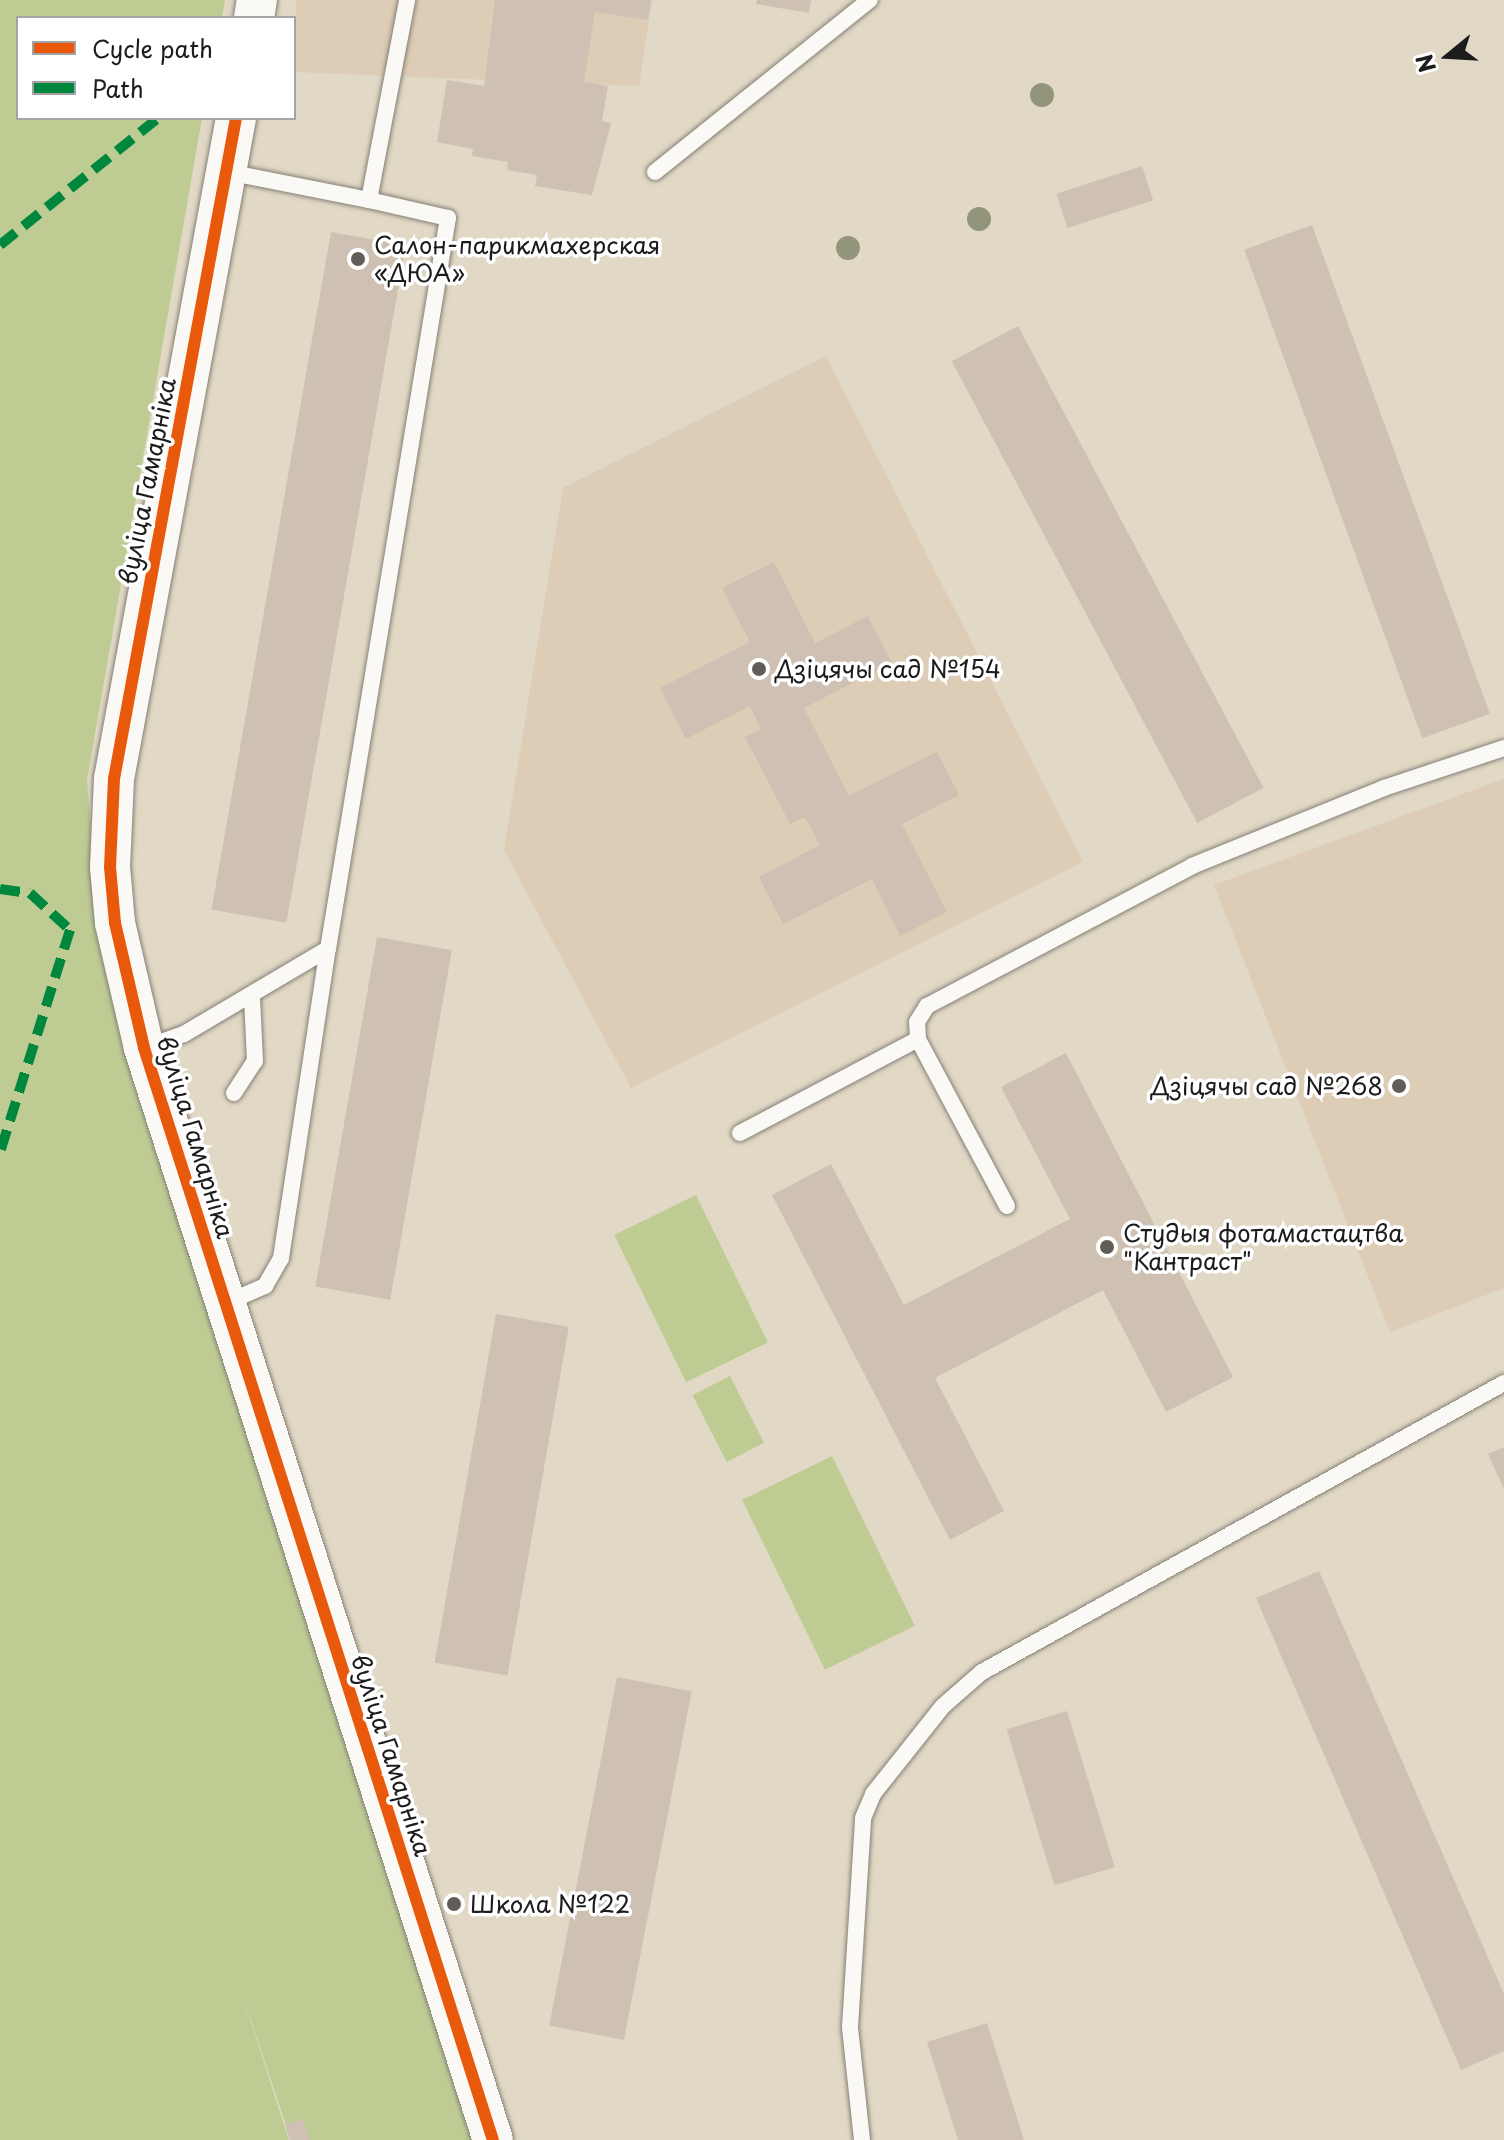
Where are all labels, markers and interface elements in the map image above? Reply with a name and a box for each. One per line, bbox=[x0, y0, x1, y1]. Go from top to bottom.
legend bbox=[16, 16, 296, 120]
north arrow bbox=[1408, 16, 1488, 96]
text: Cycle path bbox=[92, 30, 213, 66]
text: N bbox=[1406, 50, 1443, 77]
text: Path bbox=[92, 70, 144, 106]
place label: Салон-парикмахерская «ДЮА» bbox=[374, 231, 660, 287]
marker: Салон-парикмахерская «ДЮА» bbox=[349, 250, 367, 268]
street label: вуліца Гамарніка bbox=[113, 375, 181, 587]
place label: Дзіцячы сад №154 bbox=[775, 655, 1002, 683]
marker: Дзіцячы сад №154 bbox=[750, 660, 768, 678]
street label: вуліца Гамарніка bbox=[152, 1033, 240, 1241]
place label: Дзіцячы сад №268 bbox=[1150, 1072, 1383, 1100]
marker: Дзіцячы сад №268 bbox=[1390, 1077, 1408, 1095]
place label: Студыя фотамастацтва "Кантраст" bbox=[1123, 1219, 1403, 1275]
marker: Студыя фотамастацтва "Кантраст" bbox=[1098, 1238, 1116, 1256]
street label: вуліца Гамарніка bbox=[346, 1651, 438, 1859]
place label: Школа №122 bbox=[470, 1890, 631, 1918]
marker: Школа №122 bbox=[445, 1895, 463, 1913]

